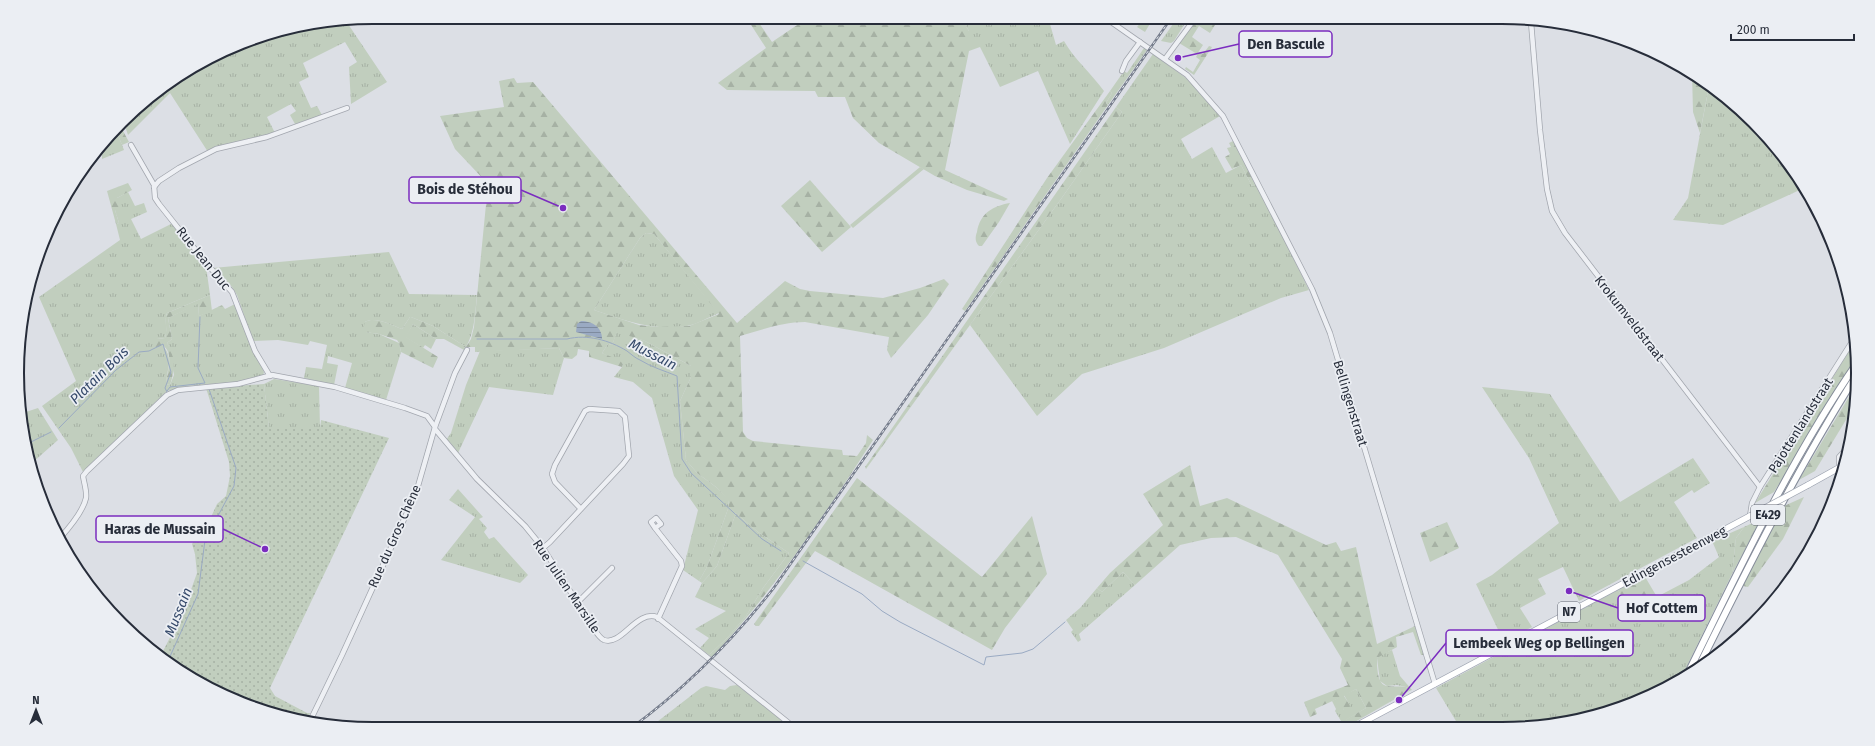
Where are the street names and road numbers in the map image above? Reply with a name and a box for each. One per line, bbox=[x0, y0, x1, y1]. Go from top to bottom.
street label: Rue Jean Duc bbox=[173, 224, 234, 293]
street label: Krokumveldstraat bbox=[1592, 273, 1668, 364]
street label: Bellingenstraat bbox=[1330, 358, 1371, 448]
street label: Pajottenlandstraat bbox=[1765, 375, 1836, 476]
street label: Rue du Gros Chêne bbox=[365, 482, 424, 590]
road number: E429 bbox=[1751, 505, 1785, 525]
street label: Edingensesteenweg bbox=[1620, 523, 1729, 590]
street label: Rue Julien Marsille bbox=[530, 537, 603, 636]
road number: N7 bbox=[1558, 602, 1580, 622]

